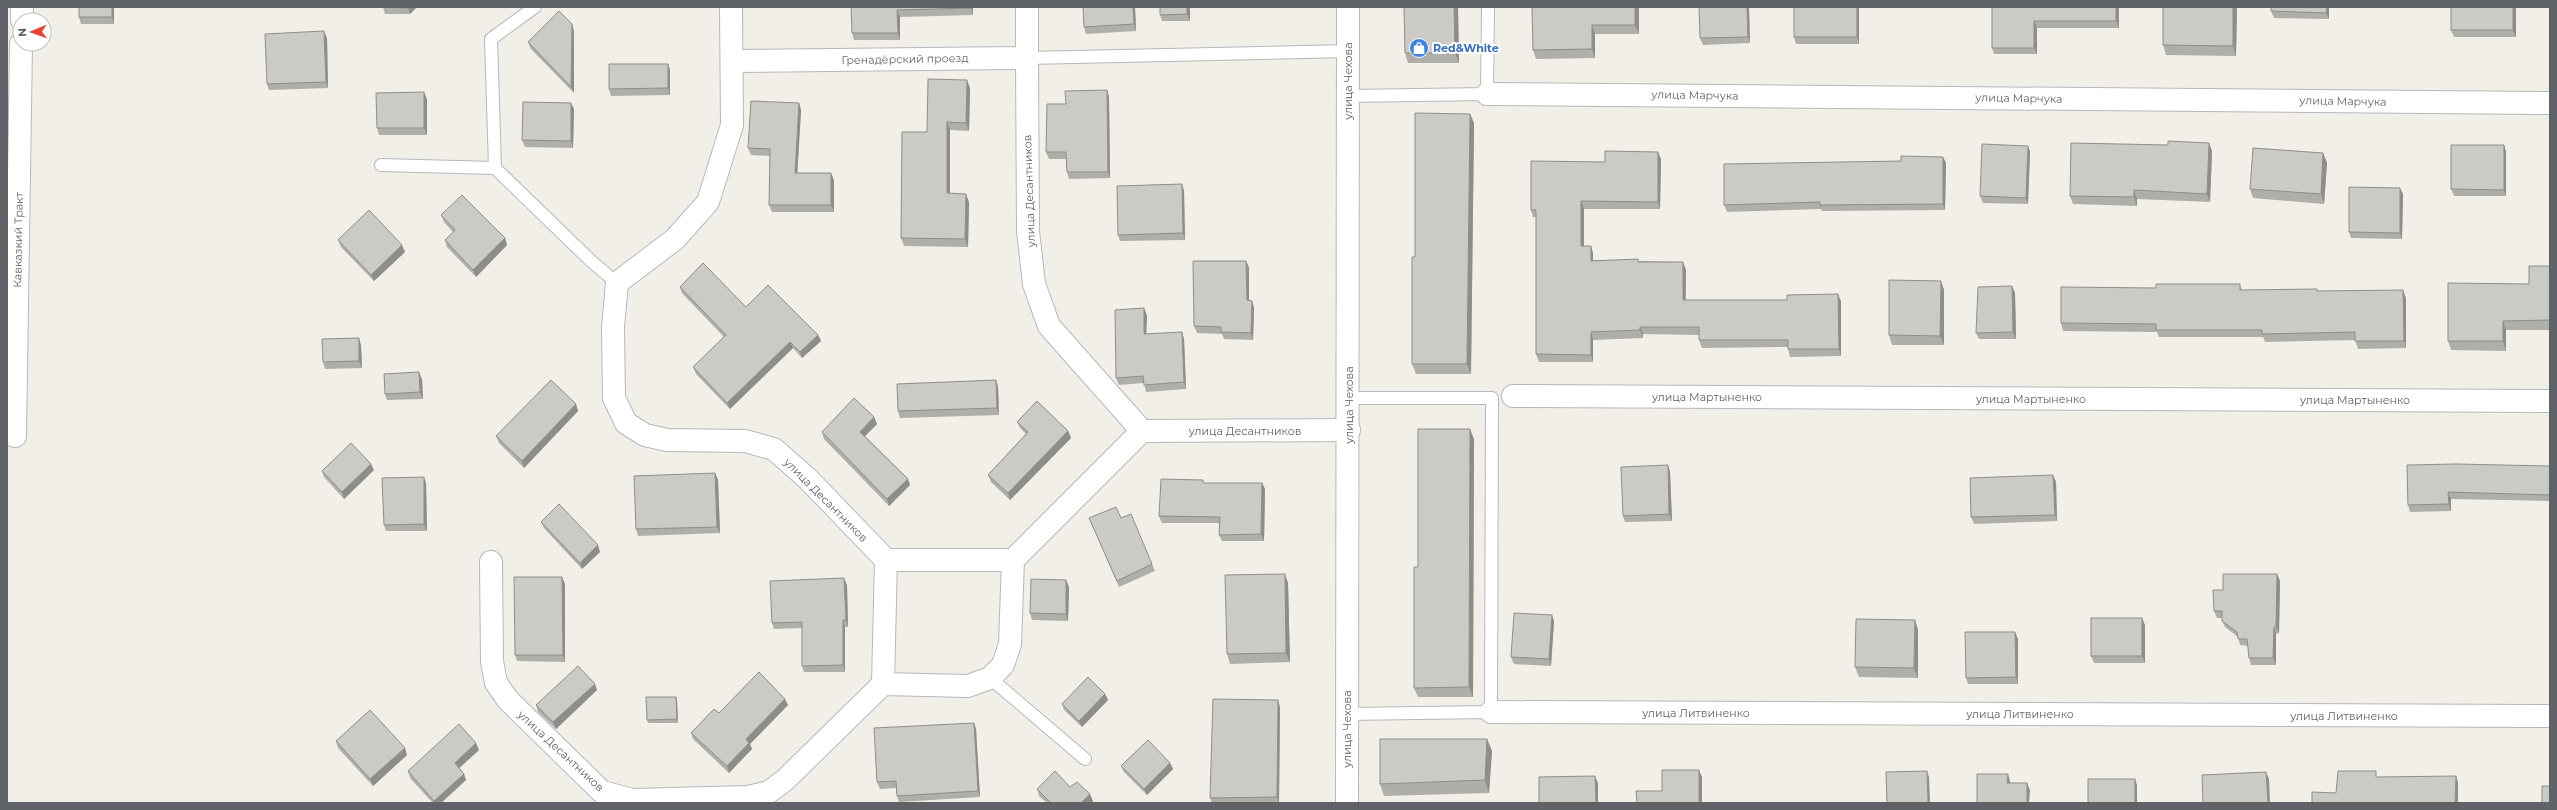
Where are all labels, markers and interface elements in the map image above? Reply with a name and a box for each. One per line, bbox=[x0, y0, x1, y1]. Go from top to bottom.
north arrow bbox=[12, 12, 52, 52]
text: N bbox=[15, 28, 29, 37]
shop icon: Red&White bbox=[1408, 37, 1430, 59]
place label: Red&White bbox=[1433, 41, 1499, 55]
street label: улица Чехова bbox=[1341, 42, 1355, 121]
street label: Гренадёрский проезд bbox=[841, 51, 969, 67]
street label: улица Марчука bbox=[1650, 87, 1739, 103]
street label: улица Марчука bbox=[1974, 90, 2063, 106]
street label: улица Марчука bbox=[2298, 93, 2387, 109]
street label: улица Десантников bbox=[1020, 134, 1038, 249]
street label: Кавказкий Тракт bbox=[10, 191, 26, 288]
street label: улица Чехова bbox=[1342, 366, 1356, 445]
street label: улица Мартыненко bbox=[1651, 390, 1762, 404]
street label: улица Мартыненко bbox=[1975, 392, 2086, 406]
street label: улица Мартыненко bbox=[2299, 393, 2410, 407]
street label: улица Десантников bbox=[1188, 424, 1301, 438]
street label: улица Десантников bbox=[780, 454, 871, 545]
street label: улица Чехова bbox=[1340, 690, 1354, 769]
street label: улица Литвиненко bbox=[1641, 706, 1750, 720]
street label: улица Десантников bbox=[514, 707, 607, 795]
street label: улица Литвиненко bbox=[1965, 707, 2074, 721]
street label: улица Литвиненко bbox=[2289, 709, 2398, 723]

